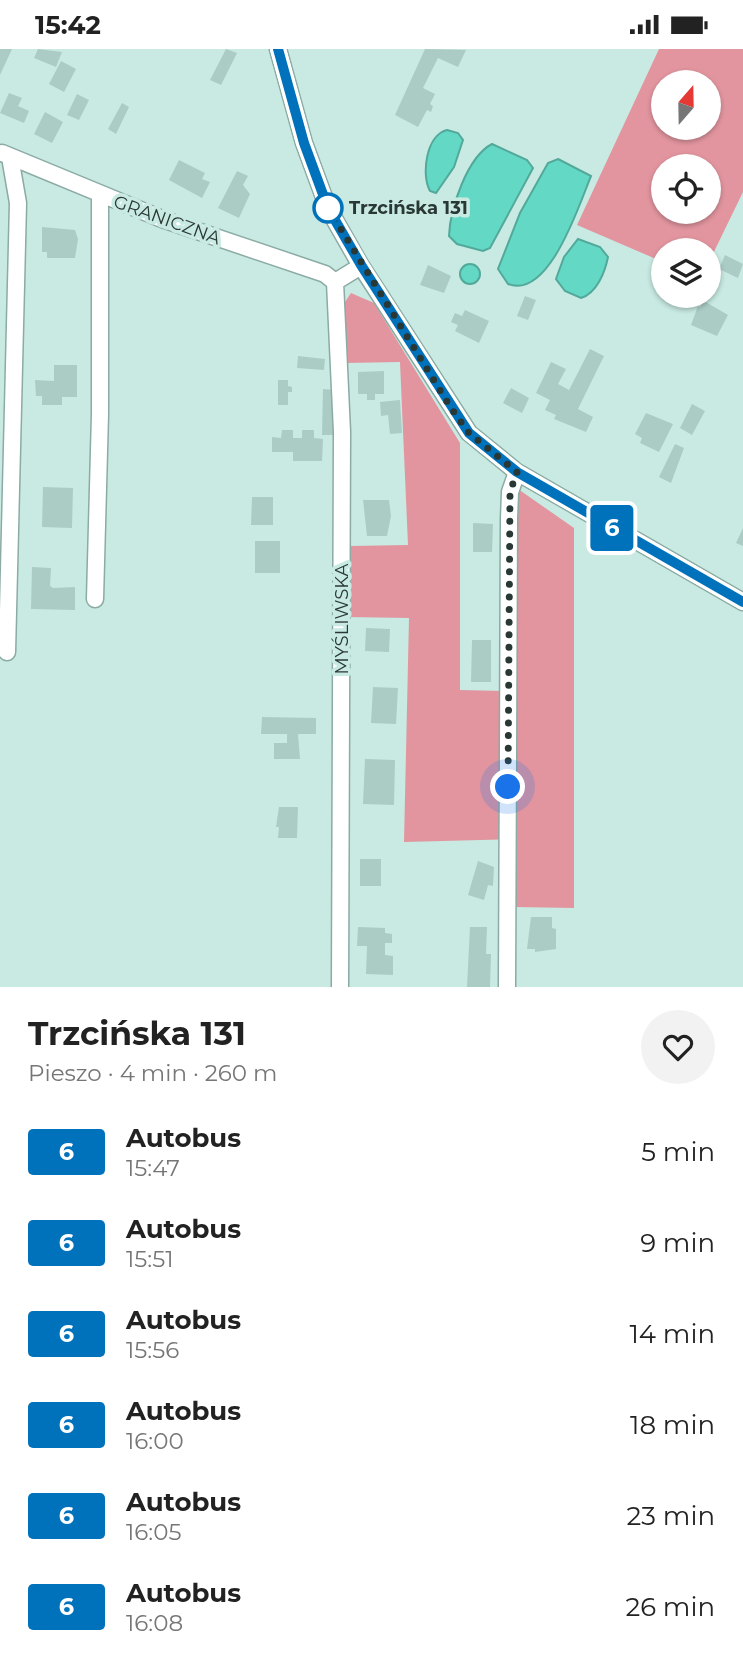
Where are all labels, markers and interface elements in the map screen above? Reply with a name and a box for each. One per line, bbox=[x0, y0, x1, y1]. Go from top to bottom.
text: 15:42 bbox=[35, 9, 101, 41]
north arrow bbox=[651, 70, 721, 140]
map controls bbox=[651, 70, 721, 308]
button: locate bbox=[651, 154, 721, 224]
street label: GRANICZNA bbox=[111, 191, 223, 250]
marker: Trzcińska 131 bbox=[313, 193, 343, 223]
place label: Trzcińska 131 bbox=[349, 197, 468, 219]
button: layers bbox=[651, 238, 721, 308]
line badge: 6 bbox=[589, 505, 635, 551]
text: 6 bbox=[604, 513, 620, 542]
street label: MYŚLIWSKA bbox=[331, 563, 353, 674]
your location bbox=[490, 769, 525, 804]
button: heart bbox=[641, 1010, 715, 1084]
text: Trzcińska 131 bbox=[28, 1013, 246, 1053]
text: Pieszo · 4 min · 260 m bbox=[28, 1059, 278, 1087]
text: Autobus bbox=[126, 1122, 241, 1154]
text: 5 min bbox=[641, 1136, 715, 1168]
text: 6 bbox=[59, 1137, 74, 1166]
text: 15:47 bbox=[126, 1154, 180, 1182]
text: Autobus bbox=[126, 1213, 241, 1245]
text: 9 min bbox=[640, 1227, 715, 1259]
text: 6 bbox=[59, 1228, 74, 1257]
text: 15:51 bbox=[126, 1245, 174, 1273]
text: Autobus bbox=[126, 1304, 241, 1336]
text: 14 min bbox=[629, 1318, 715, 1350]
text: 6 bbox=[59, 1319, 74, 1348]
text: 15:56 bbox=[126, 1336, 179, 1364]
text: Autobus bbox=[126, 1395, 241, 1427]
text: 18 min bbox=[630, 1409, 715, 1441]
text: 6 bbox=[59, 1410, 74, 1439]
text: 16:00 bbox=[126, 1427, 184, 1455]
text: Autobus bbox=[126, 1486, 241, 1518]
text: 23 min bbox=[627, 1500, 715, 1532]
text: 6 bbox=[59, 1501, 74, 1530]
text: 16:05 bbox=[126, 1518, 181, 1546]
text: Autobus bbox=[126, 1577, 241, 1609]
text: 26 min bbox=[625, 1591, 715, 1623]
text: 6 bbox=[59, 1592, 74, 1621]
text: 16:08 bbox=[126, 1609, 183, 1637]

